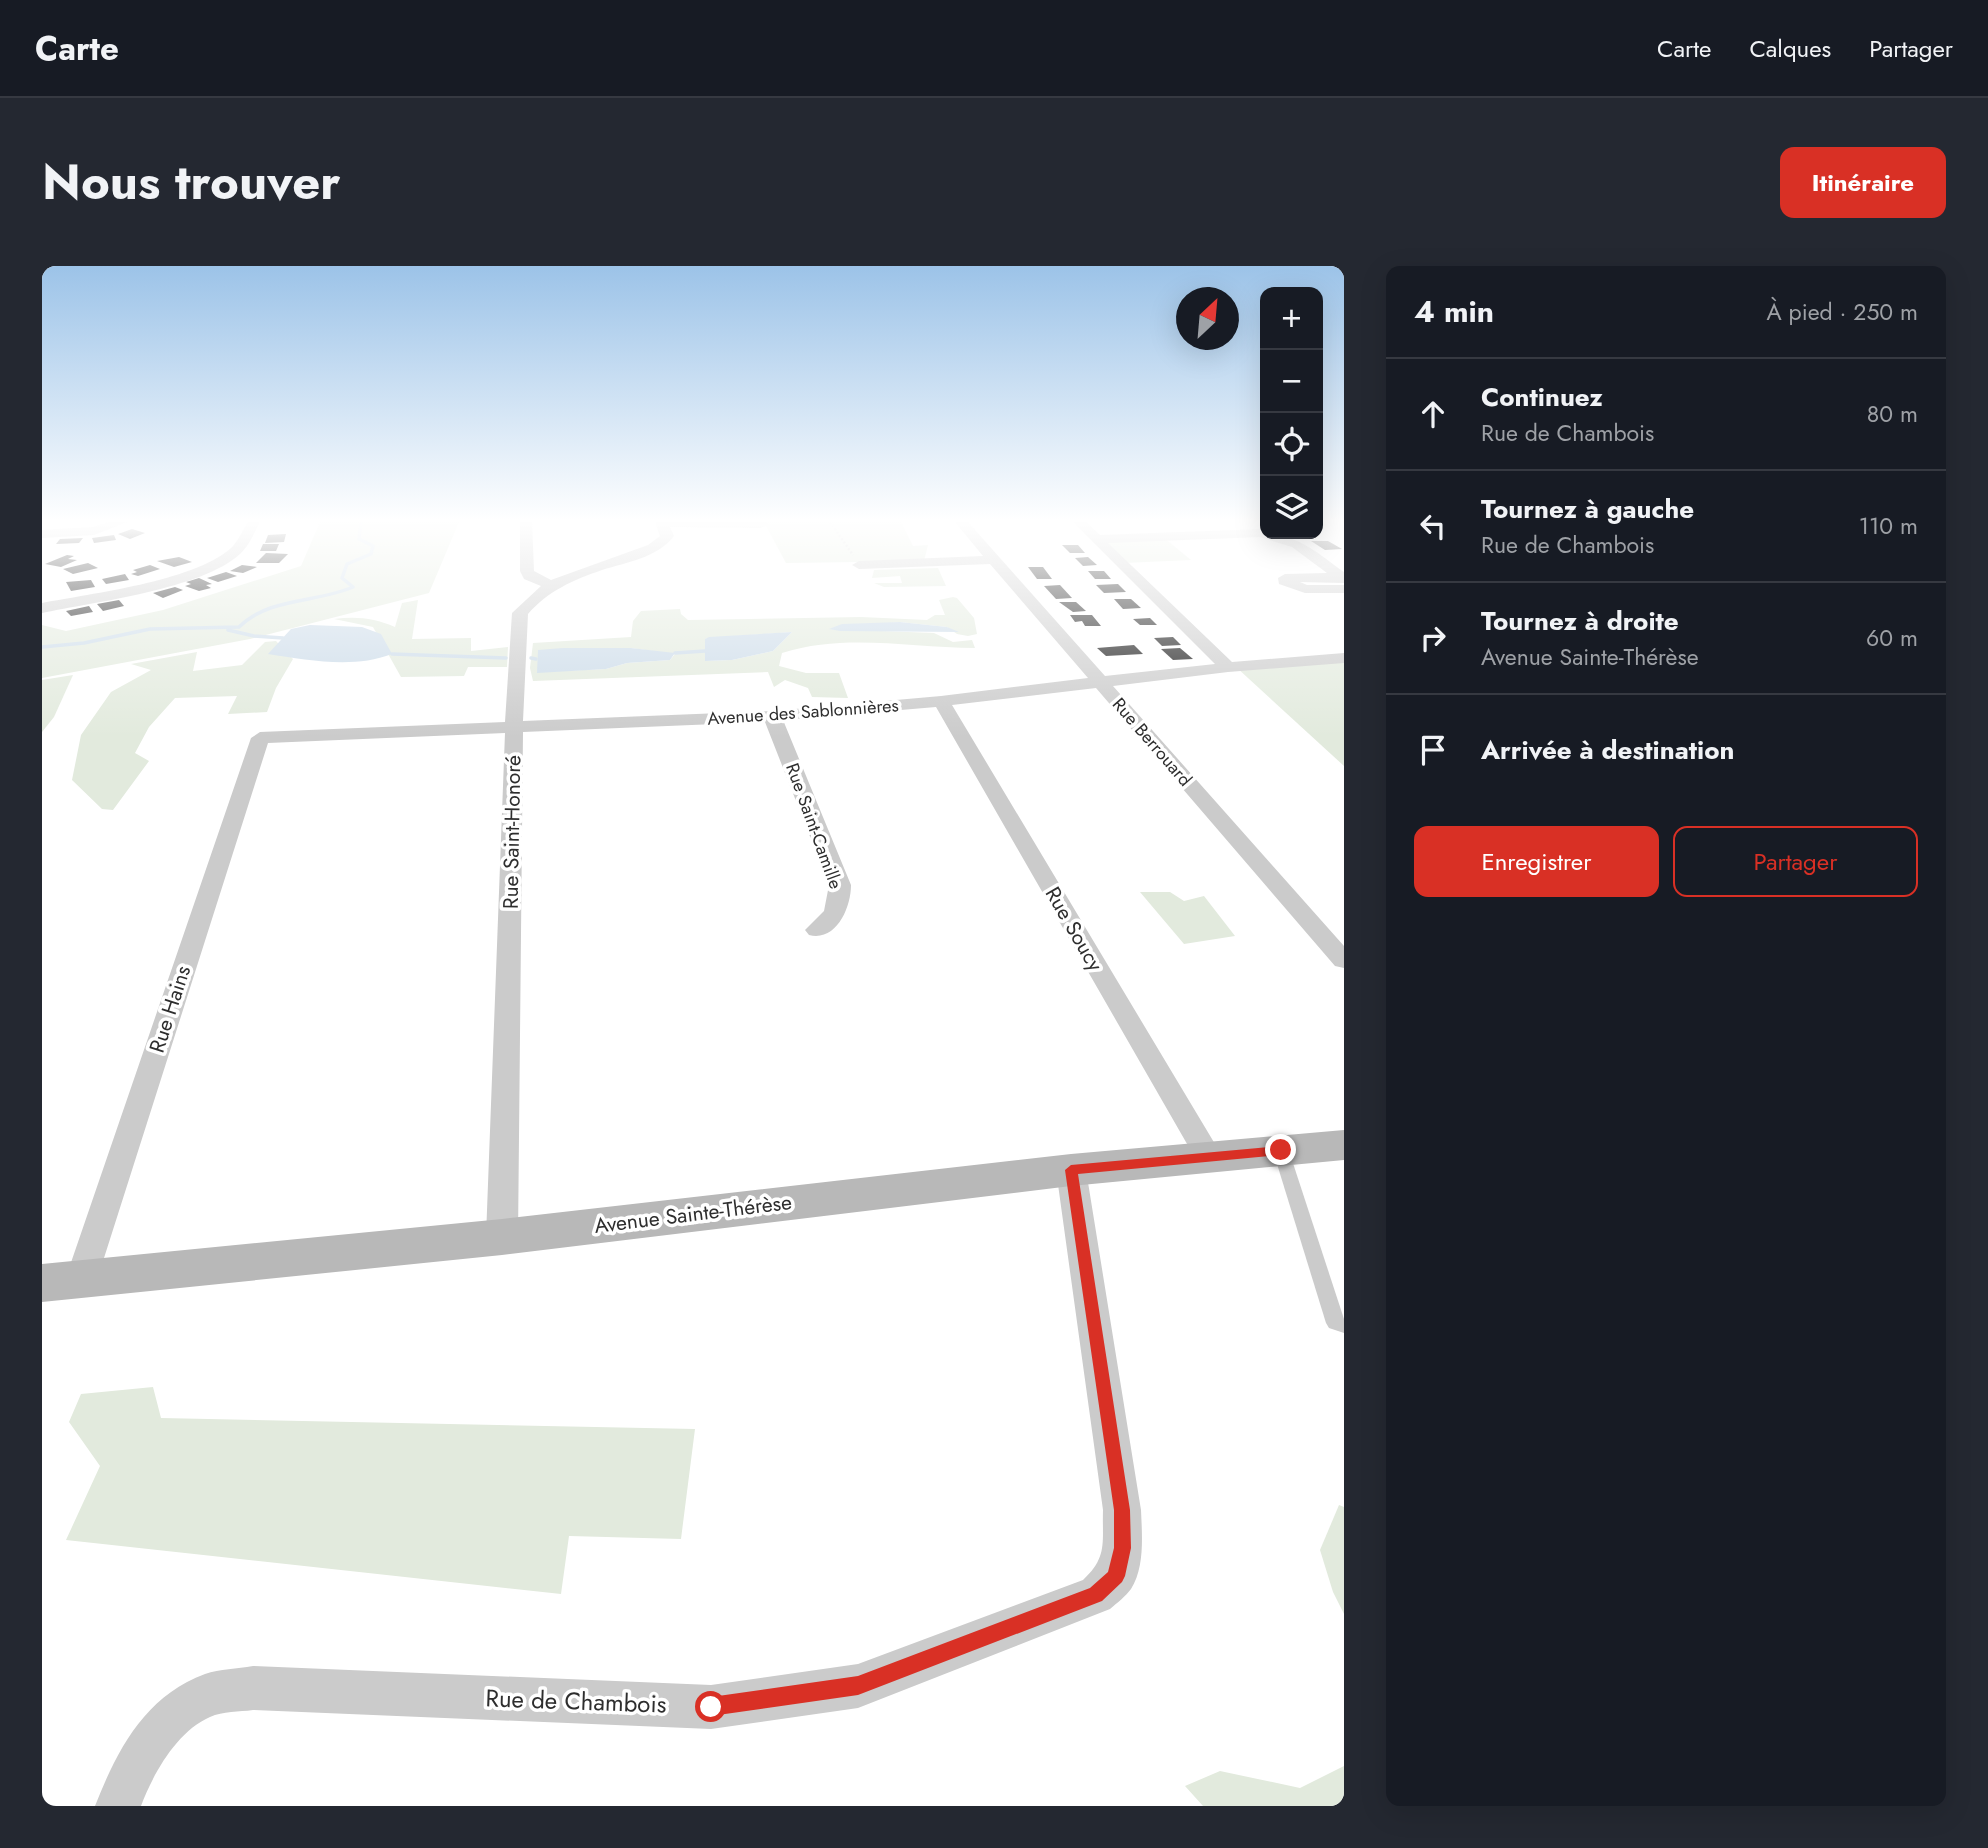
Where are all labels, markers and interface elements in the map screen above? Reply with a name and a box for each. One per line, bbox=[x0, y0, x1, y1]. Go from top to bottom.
text: Carte bbox=[35, 25, 119, 72]
text: Carte bbox=[1657, 31, 1711, 66]
text: Calques bbox=[1749, 31, 1831, 66]
text: Partager bbox=[1869, 31, 1953, 66]
text: Nous trouver bbox=[42, 147, 340, 217]
button: Itinéraire bbox=[1780, 147, 1946, 218]
north arrow bbox=[1176, 287, 1239, 350]
map controls bbox=[1260, 287, 1323, 539]
button: + bbox=[1260, 287, 1323, 350]
text: 4 min bbox=[1414, 290, 1494, 333]
text: À pied · 250 m bbox=[1766, 295, 1918, 329]
button: − bbox=[1260, 350, 1323, 413]
text: Continuez bbox=[1481, 378, 1603, 416]
icon: ahead bbox=[1414, 395, 1452, 433]
text: 80 m bbox=[1867, 397, 1918, 431]
button: locate bbox=[1260, 413, 1323, 476]
text: Rue de Chambois bbox=[1481, 416, 1654, 450]
button: layers bbox=[1260, 476, 1323, 539]
text: Tournez à gauche bbox=[1481, 490, 1694, 528]
icon: left bbox=[1414, 507, 1452, 545]
text: 110 m bbox=[1859, 509, 1918, 543]
text: Rue de Chambois bbox=[1481, 528, 1654, 562]
text: Tournez à droite bbox=[1481, 602, 1679, 640]
icon: right bbox=[1414, 619, 1452, 657]
text: 60 m bbox=[1866, 621, 1918, 655]
text: Avenue Sainte-Thérèse bbox=[1481, 640, 1699, 674]
street label: Avenue des Sablonnières bbox=[706, 692, 900, 732]
street label: Rue Berrouard bbox=[1106, 692, 1198, 792]
icon: arrive bbox=[1414, 731, 1452, 769]
text: Arrivée à destination bbox=[1481, 731, 1734, 769]
street label: Rue Saint-Honoré bbox=[496, 755, 528, 909]
street label: Rue Saint-Camille bbox=[779, 759, 849, 893]
button: Enregistrer bbox=[1414, 826, 1659, 897]
button: Partager bbox=[1673, 826, 1918, 897]
street label: Rue Soucy bbox=[1038, 881, 1111, 978]
street label: Rue Hains bbox=[142, 962, 198, 1056]
route end bbox=[1265, 1134, 1296, 1165]
street label: Avenue Sainte-Thérèse bbox=[593, 1187, 794, 1241]
street label: Rue de Chambois bbox=[485, 1680, 667, 1722]
route start bbox=[695, 1691, 726, 1722]

